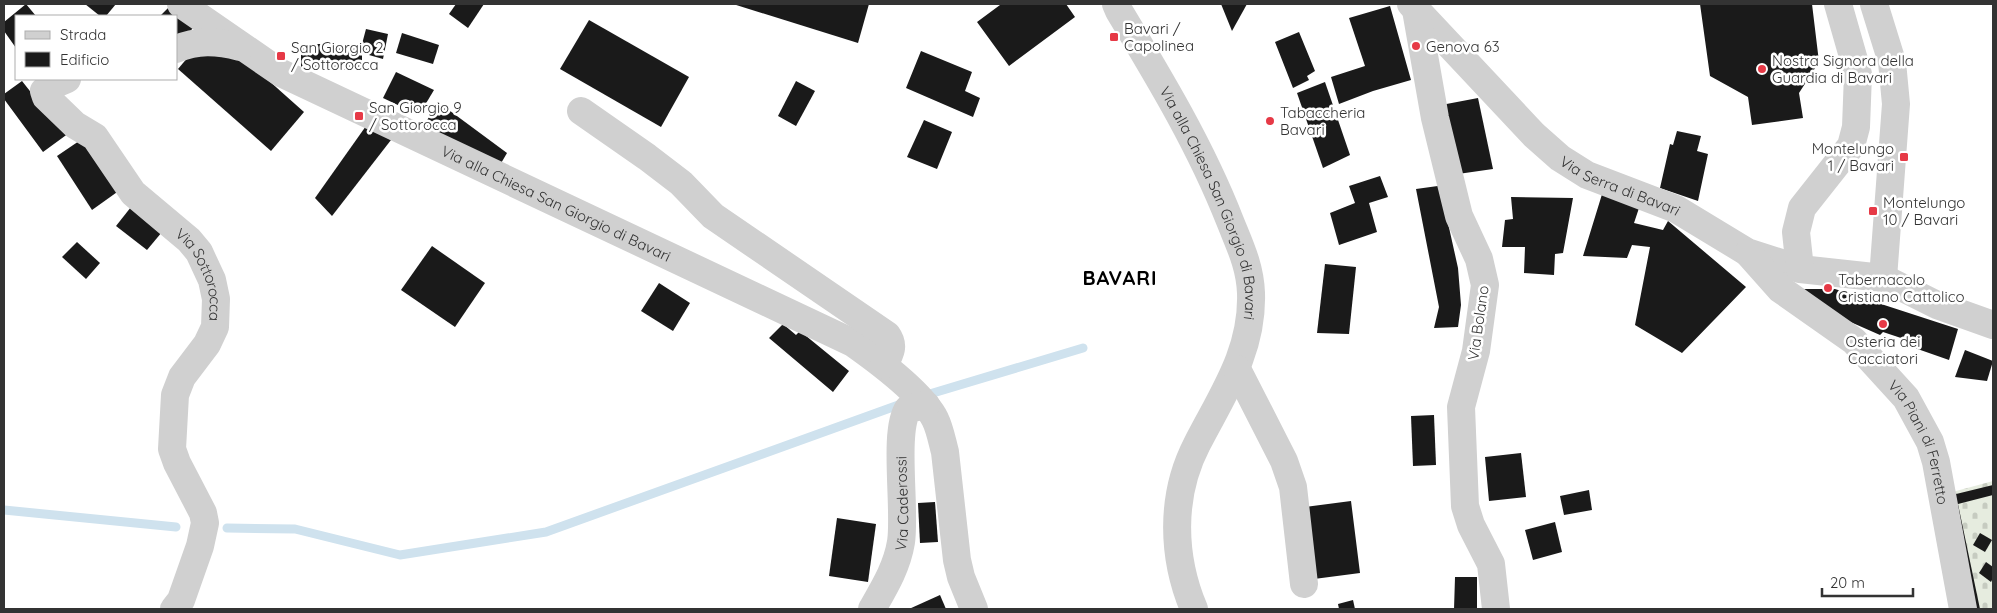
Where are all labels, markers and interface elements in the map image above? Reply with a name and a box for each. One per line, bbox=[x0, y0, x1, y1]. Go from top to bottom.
legend bbox=[15, 15, 178, 80]
place label: Bavari / Capolinea bbox=[1124, 19, 1194, 55]
text: Strada bbox=[60, 25, 106, 44]
marker: Bavari / Capolinea bbox=[1108, 31, 1120, 43]
place label: Genova 63 bbox=[1426, 37, 1500, 56]
place label: San Giorgio 2 / Sottorocca bbox=[291, 38, 384, 74]
marker: Genova 63 bbox=[1410, 40, 1422, 52]
text: Edificio bbox=[60, 50, 109, 69]
marker: San Giorgio 2 / Sottorocca bbox=[275, 50, 287, 62]
place label: Nostra Signora della Guardia di Bavari bbox=[1772, 51, 1914, 87]
marker: Nostra Signora della Guardia di Bavari bbox=[1756, 63, 1768, 75]
street label: Via alla Chiesa San Giorgio di Bavari bbox=[1156, 83, 1261, 321]
place label: San Giorgio 9 / Sottorocca bbox=[369, 98, 462, 134]
place label: Tabaccheria Bavari bbox=[1280, 103, 1365, 139]
marker: San Giorgio 9 / Sottorocca bbox=[353, 110, 365, 122]
marker: Tabaccheria Bavari bbox=[1264, 115, 1276, 127]
place label: Montelungo 1 / Bavari bbox=[1812, 139, 1894, 175]
street label: Via alla Chiesa San Giorgio di Bavari bbox=[439, 141, 674, 265]
street label: Via Serra di Bavari bbox=[1557, 151, 1684, 219]
marker: Montelungo 1 / Bavari bbox=[1898, 151, 1910, 163]
place label: Montelungo 10 / Bavari bbox=[1883, 193, 1965, 229]
marker: Montelungo 10 / Bavari bbox=[1867, 205, 1879, 217]
street label: Via Sottorocca bbox=[172, 224, 226, 322]
district label: BAVARI bbox=[1083, 265, 1157, 290]
place label: Tabernacolo Cristiano Cattolico bbox=[1838, 270, 1965, 306]
marker: Tabernacolo Cristiano Cattolico bbox=[1822, 282, 1834, 294]
street label: Via Bolano bbox=[1463, 284, 1493, 362]
marker: Osteria dei Cacciatori bbox=[1877, 318, 1889, 330]
place label: Osteria dei Cacciatori bbox=[1846, 332, 1920, 368]
street label: Via Piani di Ferretto bbox=[1884, 376, 1953, 506]
street label: Via Caderossi bbox=[890, 456, 912, 553]
scale bar bbox=[1822, 566, 1913, 598]
text: 20 m bbox=[1830, 573, 1865, 592]

